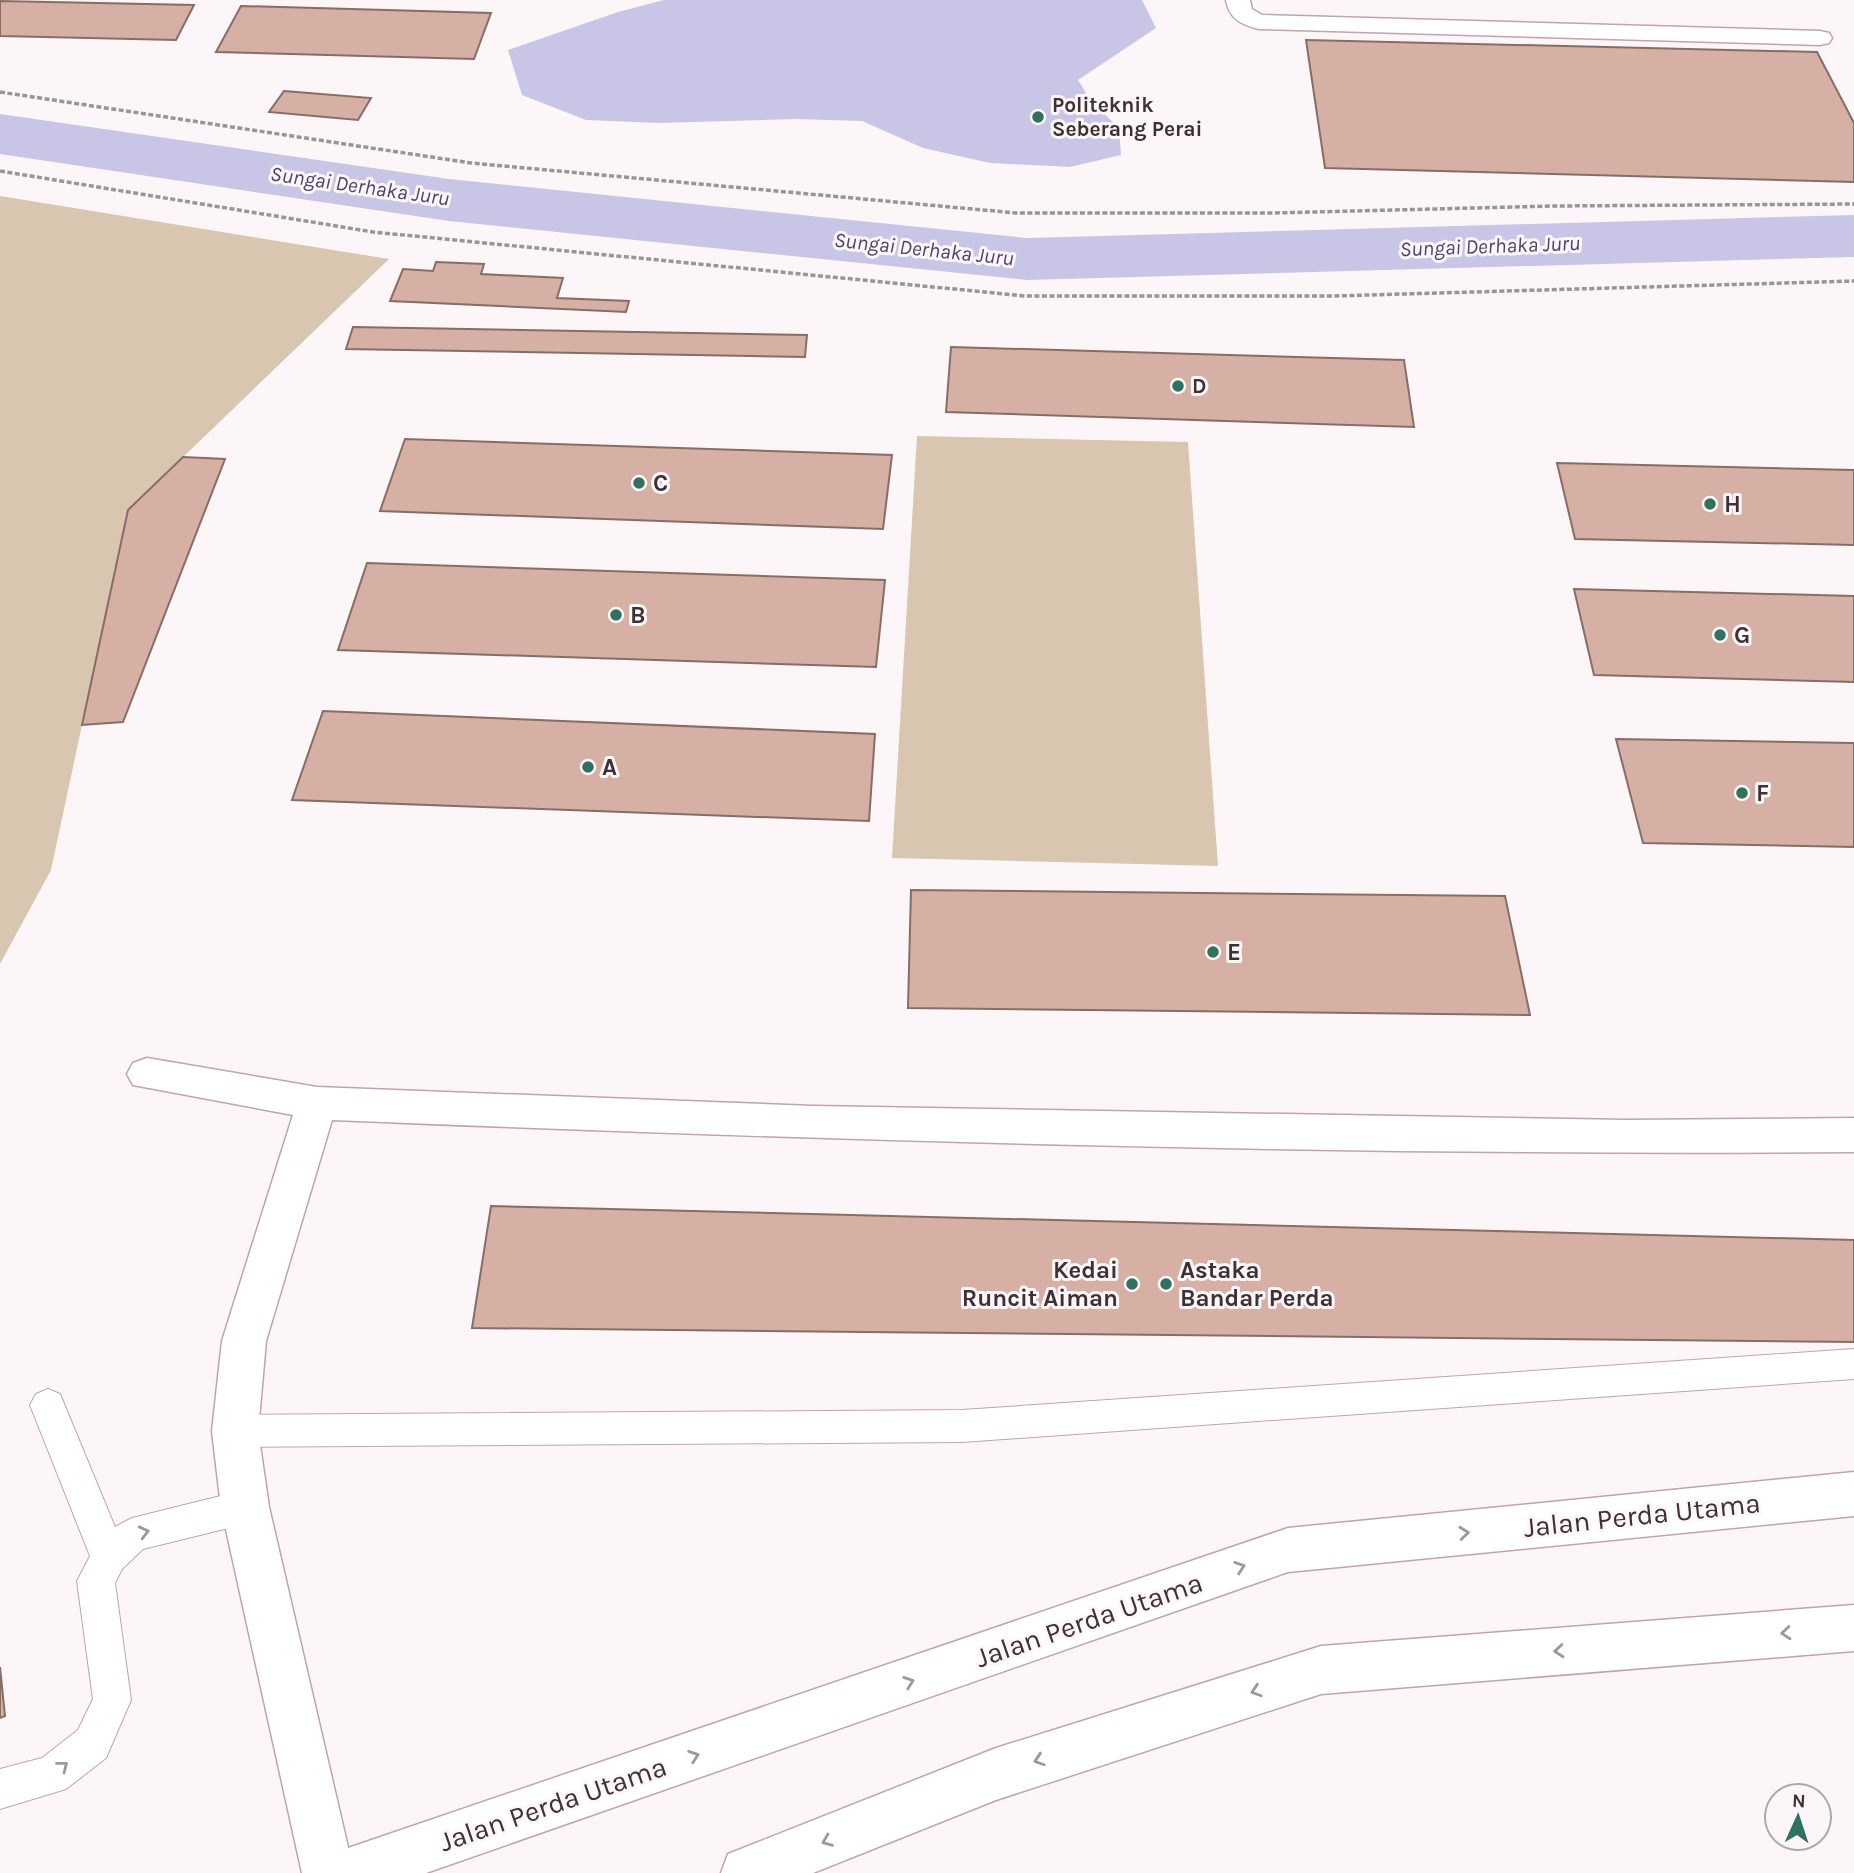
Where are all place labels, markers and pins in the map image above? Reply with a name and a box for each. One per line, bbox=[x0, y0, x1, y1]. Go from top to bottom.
place label: Politeknik Seberang Perai bbox=[1052, 93, 1202, 141]
marker: Politeknik Seberang Perai bbox=[1030, 109, 1046, 125]
place label: D bbox=[1192, 374, 1206, 398]
marker: D bbox=[1170, 378, 1186, 394]
place label: C bbox=[653, 469, 668, 497]
marker: C bbox=[631, 475, 647, 491]
place label: H bbox=[1724, 490, 1741, 518]
marker: H bbox=[1702, 496, 1718, 512]
place label: B bbox=[630, 601, 646, 629]
marker: B bbox=[608, 607, 624, 623]
place label: G bbox=[1734, 621, 1750, 649]
marker: G bbox=[1712, 627, 1728, 643]
place label: A bbox=[602, 753, 617, 781]
marker: A bbox=[580, 759, 596, 775]
place label: F bbox=[1756, 779, 1769, 807]
marker: F bbox=[1734, 785, 1750, 801]
place label: E bbox=[1227, 938, 1241, 966]
marker: E bbox=[1205, 944, 1221, 960]
place label: Kedai Runcit Aiman bbox=[962, 1256, 1118, 1312]
place label: Astaka Bandar Perda bbox=[1180, 1256, 1334, 1312]
marker: Kedai Runcit Aiman bbox=[1124, 1276, 1140, 1292]
marker: Astaka Bandar Perda bbox=[1158, 1276, 1174, 1292]

